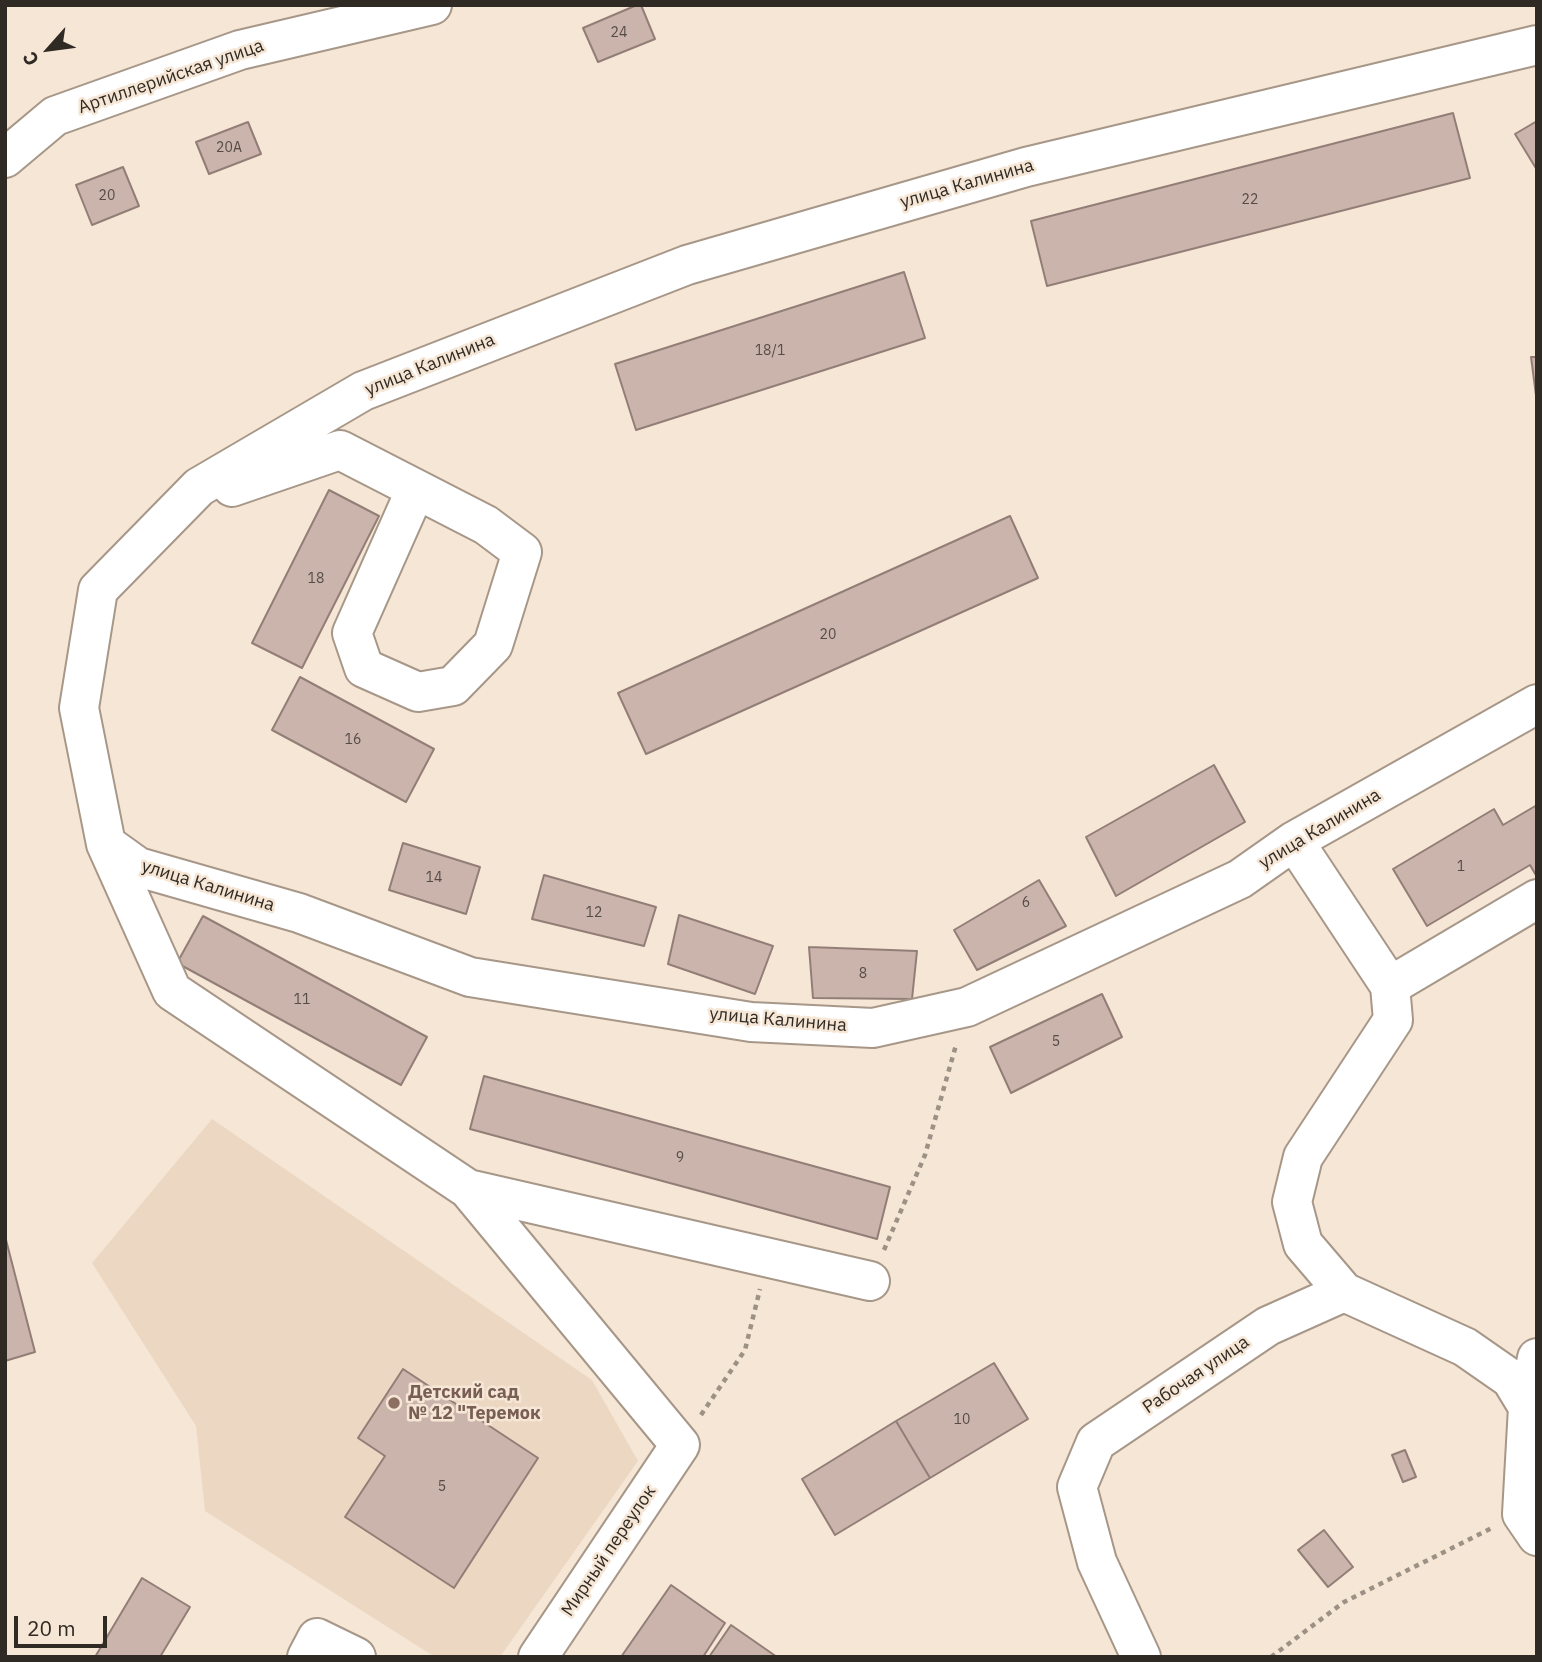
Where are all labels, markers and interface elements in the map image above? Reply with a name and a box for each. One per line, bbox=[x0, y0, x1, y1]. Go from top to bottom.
north arrow bbox=[14, 14, 84, 84]
house number: 24 bbox=[611, 25, 627, 41]
street label: Артиллерийская улица bbox=[75, 35, 267, 119]
text: С bbox=[17, 48, 44, 70]
house number: 20А bbox=[216, 140, 242, 156]
street label: улица Калинина bbox=[898, 155, 1036, 213]
house number: 20 bbox=[99, 188, 115, 204]
house number: 22 bbox=[1242, 192, 1258, 208]
street label: улица Калинина bbox=[362, 329, 498, 401]
house number: 18/1 bbox=[755, 343, 785, 359]
house number: 18 bbox=[308, 571, 324, 587]
house number: 20 bbox=[820, 627, 836, 643]
house number: 16 bbox=[345, 732, 361, 748]
street label: улица Калинина bbox=[1255, 784, 1385, 874]
street label: улица Калинина bbox=[139, 856, 277, 916]
house number: 1 bbox=[1457, 859, 1465, 875]
house number: 14 bbox=[426, 870, 442, 886]
house number: 6 bbox=[1022, 895, 1030, 911]
house number: 12 bbox=[586, 905, 602, 921]
house number: 8 bbox=[859, 966, 867, 982]
house number: 11 bbox=[294, 992, 310, 1008]
street label: улица Калинина bbox=[708, 1003, 848, 1037]
house number: 5 bbox=[1052, 1034, 1060, 1050]
house number: 9 bbox=[676, 1150, 684, 1166]
street label: Рабочая улица bbox=[1139, 1331, 1253, 1419]
place label: Детский сад № 12 "Теремок bbox=[408, 1382, 541, 1424]
marker: Детский сад № 12 "Теремок bbox=[386, 1395, 402, 1411]
house number: 10 bbox=[954, 1412, 970, 1428]
house number: 5 bbox=[438, 1479, 446, 1495]
street label: Мирный переулок bbox=[557, 1481, 661, 1621]
scale bar bbox=[18, 1602, 110, 1646]
text: 20 m bbox=[27, 1614, 76, 1642]

